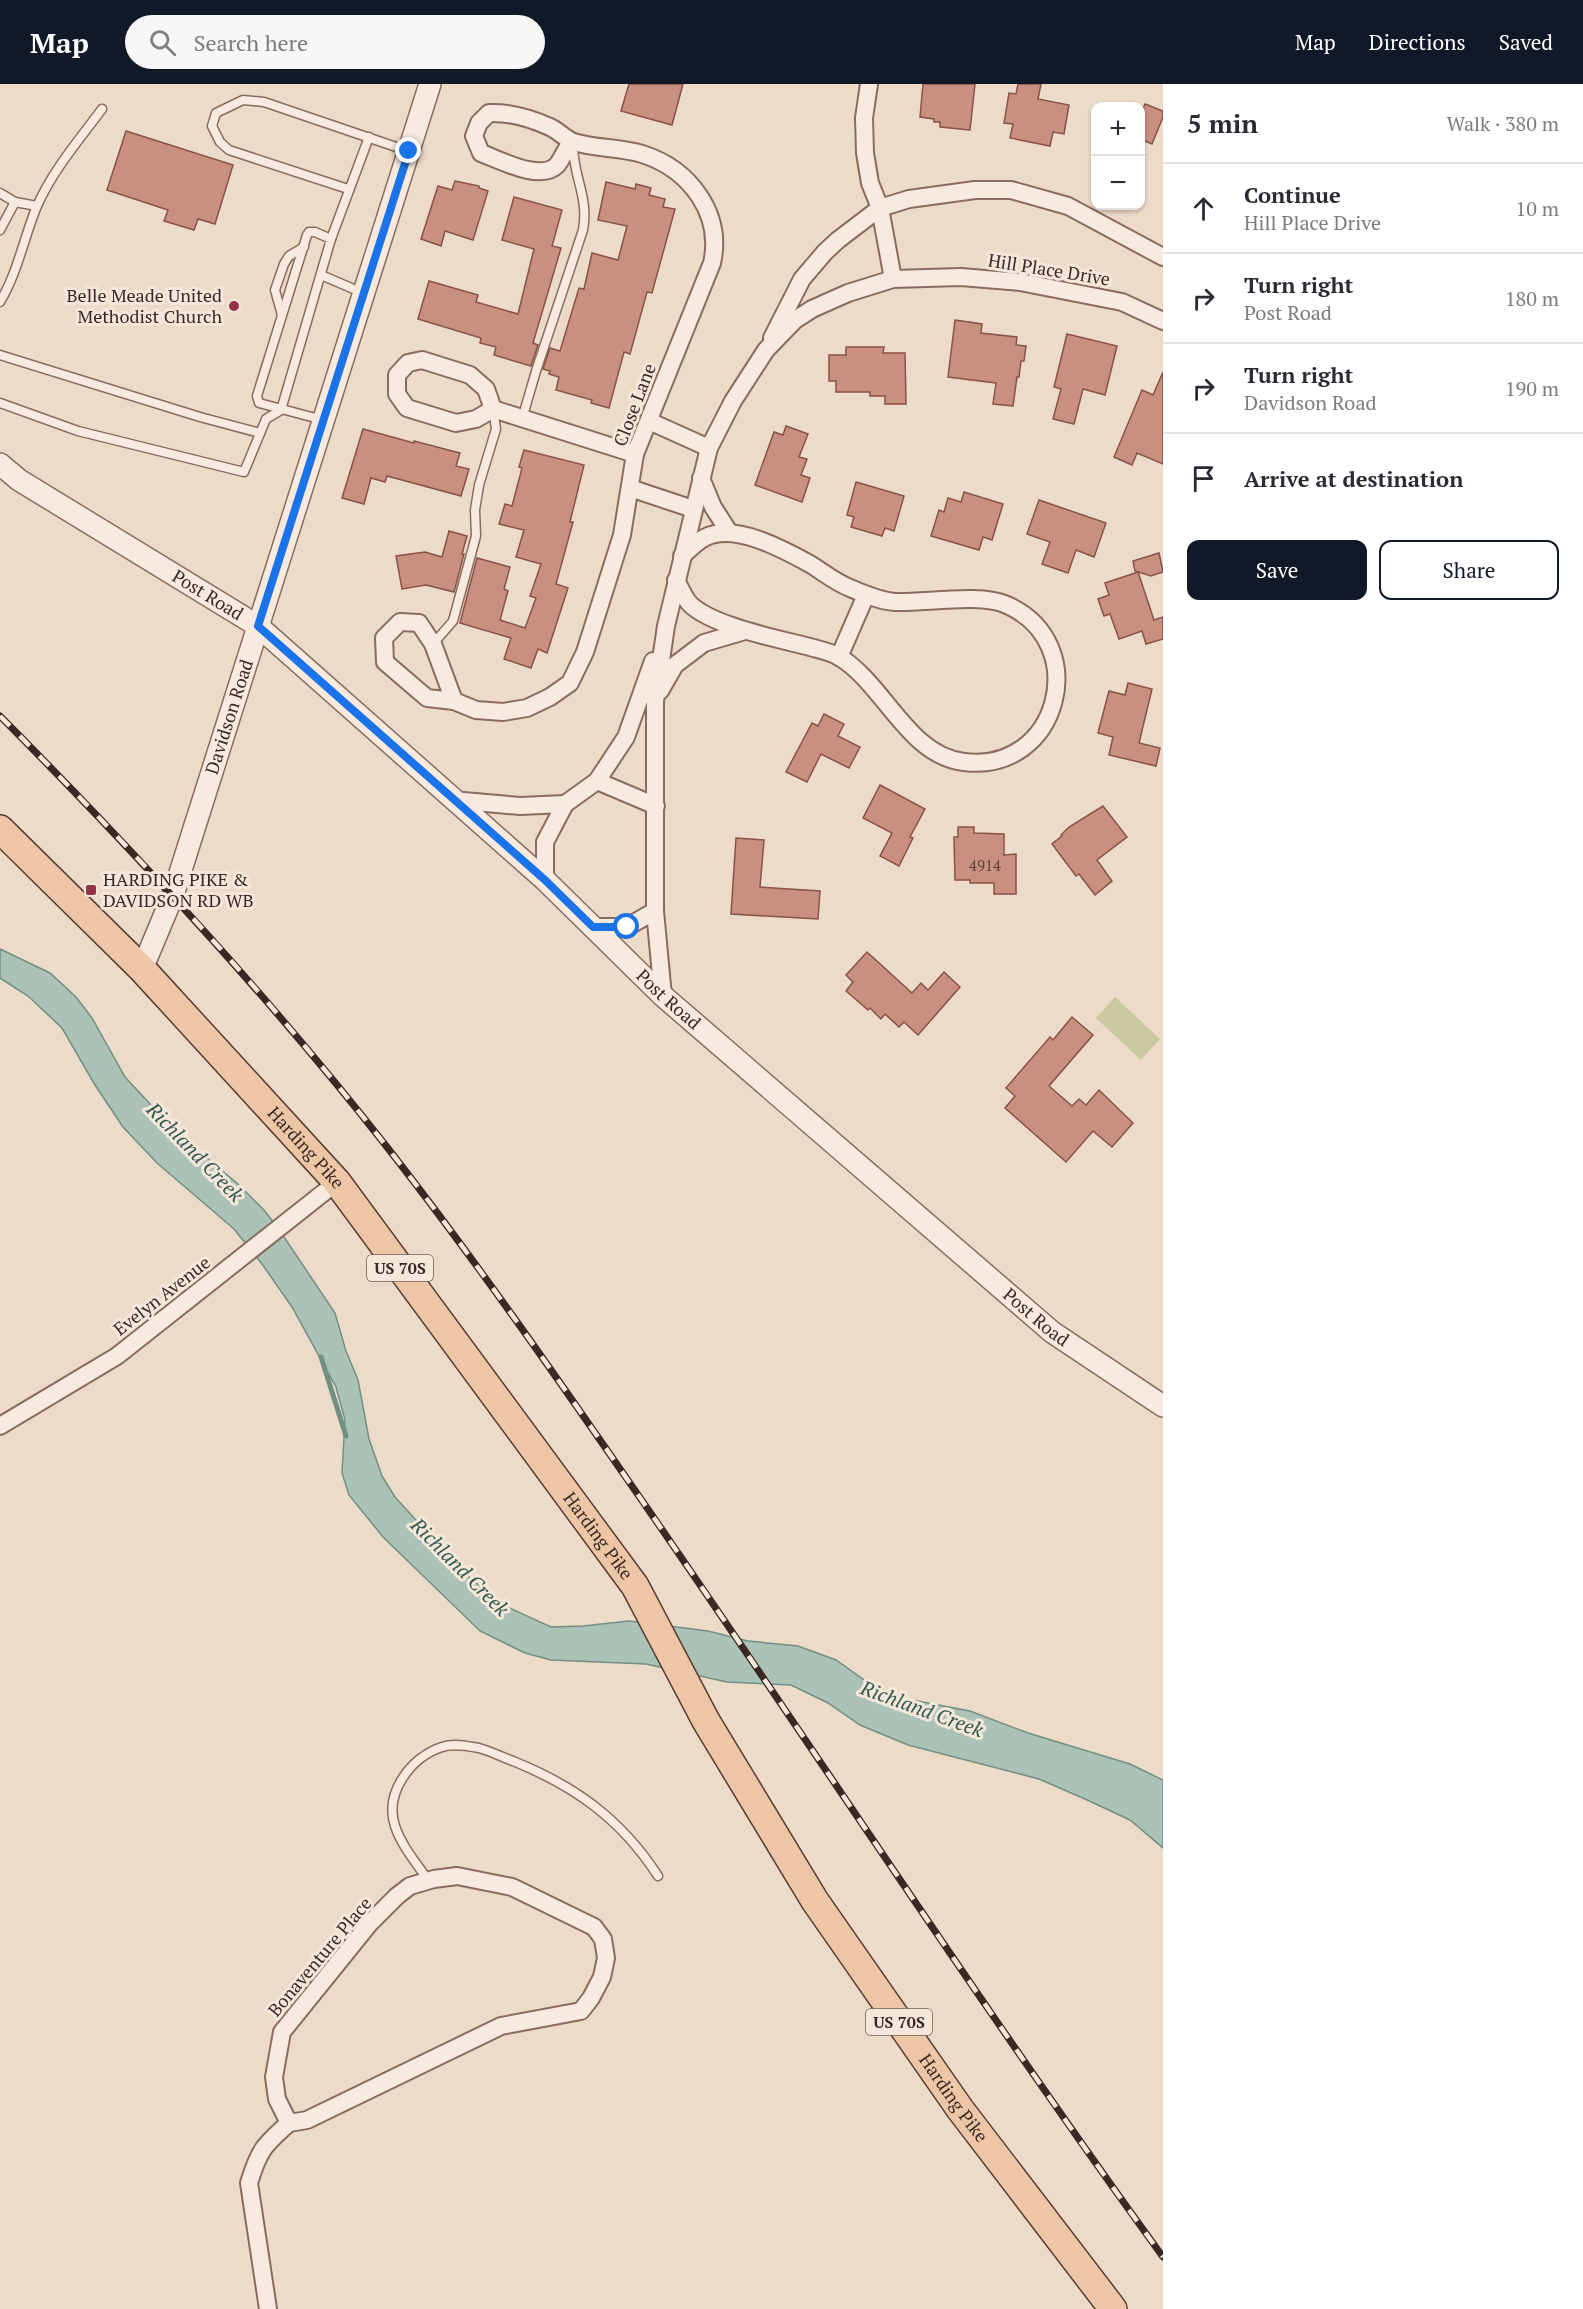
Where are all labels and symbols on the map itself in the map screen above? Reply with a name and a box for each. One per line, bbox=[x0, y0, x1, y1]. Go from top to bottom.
route end bbox=[395, 137, 421, 163]
street label: Hill Place Drive bbox=[986, 248, 1112, 291]
place label: Belle Meade United Methodist Church bbox=[67, 283, 222, 328]
marker: Belle Meade United Methodist Church bbox=[227, 299, 241, 313]
street label: Close Lane bbox=[607, 360, 661, 450]
street label: Post Road bbox=[168, 564, 248, 625]
street label: Davidson Road bbox=[199, 656, 258, 777]
house number: 4914 bbox=[969, 855, 1001, 875]
place label: HARDING PIKE & DAVIDSON RD WB bbox=[103, 867, 254, 912]
marker: HARDING PIKE & DAVIDSON RD WB bbox=[84, 883, 98, 897]
route start bbox=[613, 913, 639, 939]
street label: Post Road bbox=[632, 963, 706, 1034]
water label: Richland Creek bbox=[140, 1095, 250, 1208]
street label: Harding Pike bbox=[263, 1101, 351, 1193]
street label: Evelyn Avenue bbox=[108, 1250, 215, 1341]
road number: US 70S bbox=[367, 1255, 433, 1281]
street label: Post Road bbox=[998, 1282, 1074, 1351]
street label: Harding Pike bbox=[559, 1487, 639, 1584]
water label: Richland Creek bbox=[405, 1511, 516, 1622]
water label: Richland Creek bbox=[856, 1674, 988, 1743]
street label: Bonaventure Place bbox=[262, 1892, 376, 2021]
road number: US 70S bbox=[866, 2009, 932, 2035]
street label: Harding Pike bbox=[914, 2049, 994, 2147]

